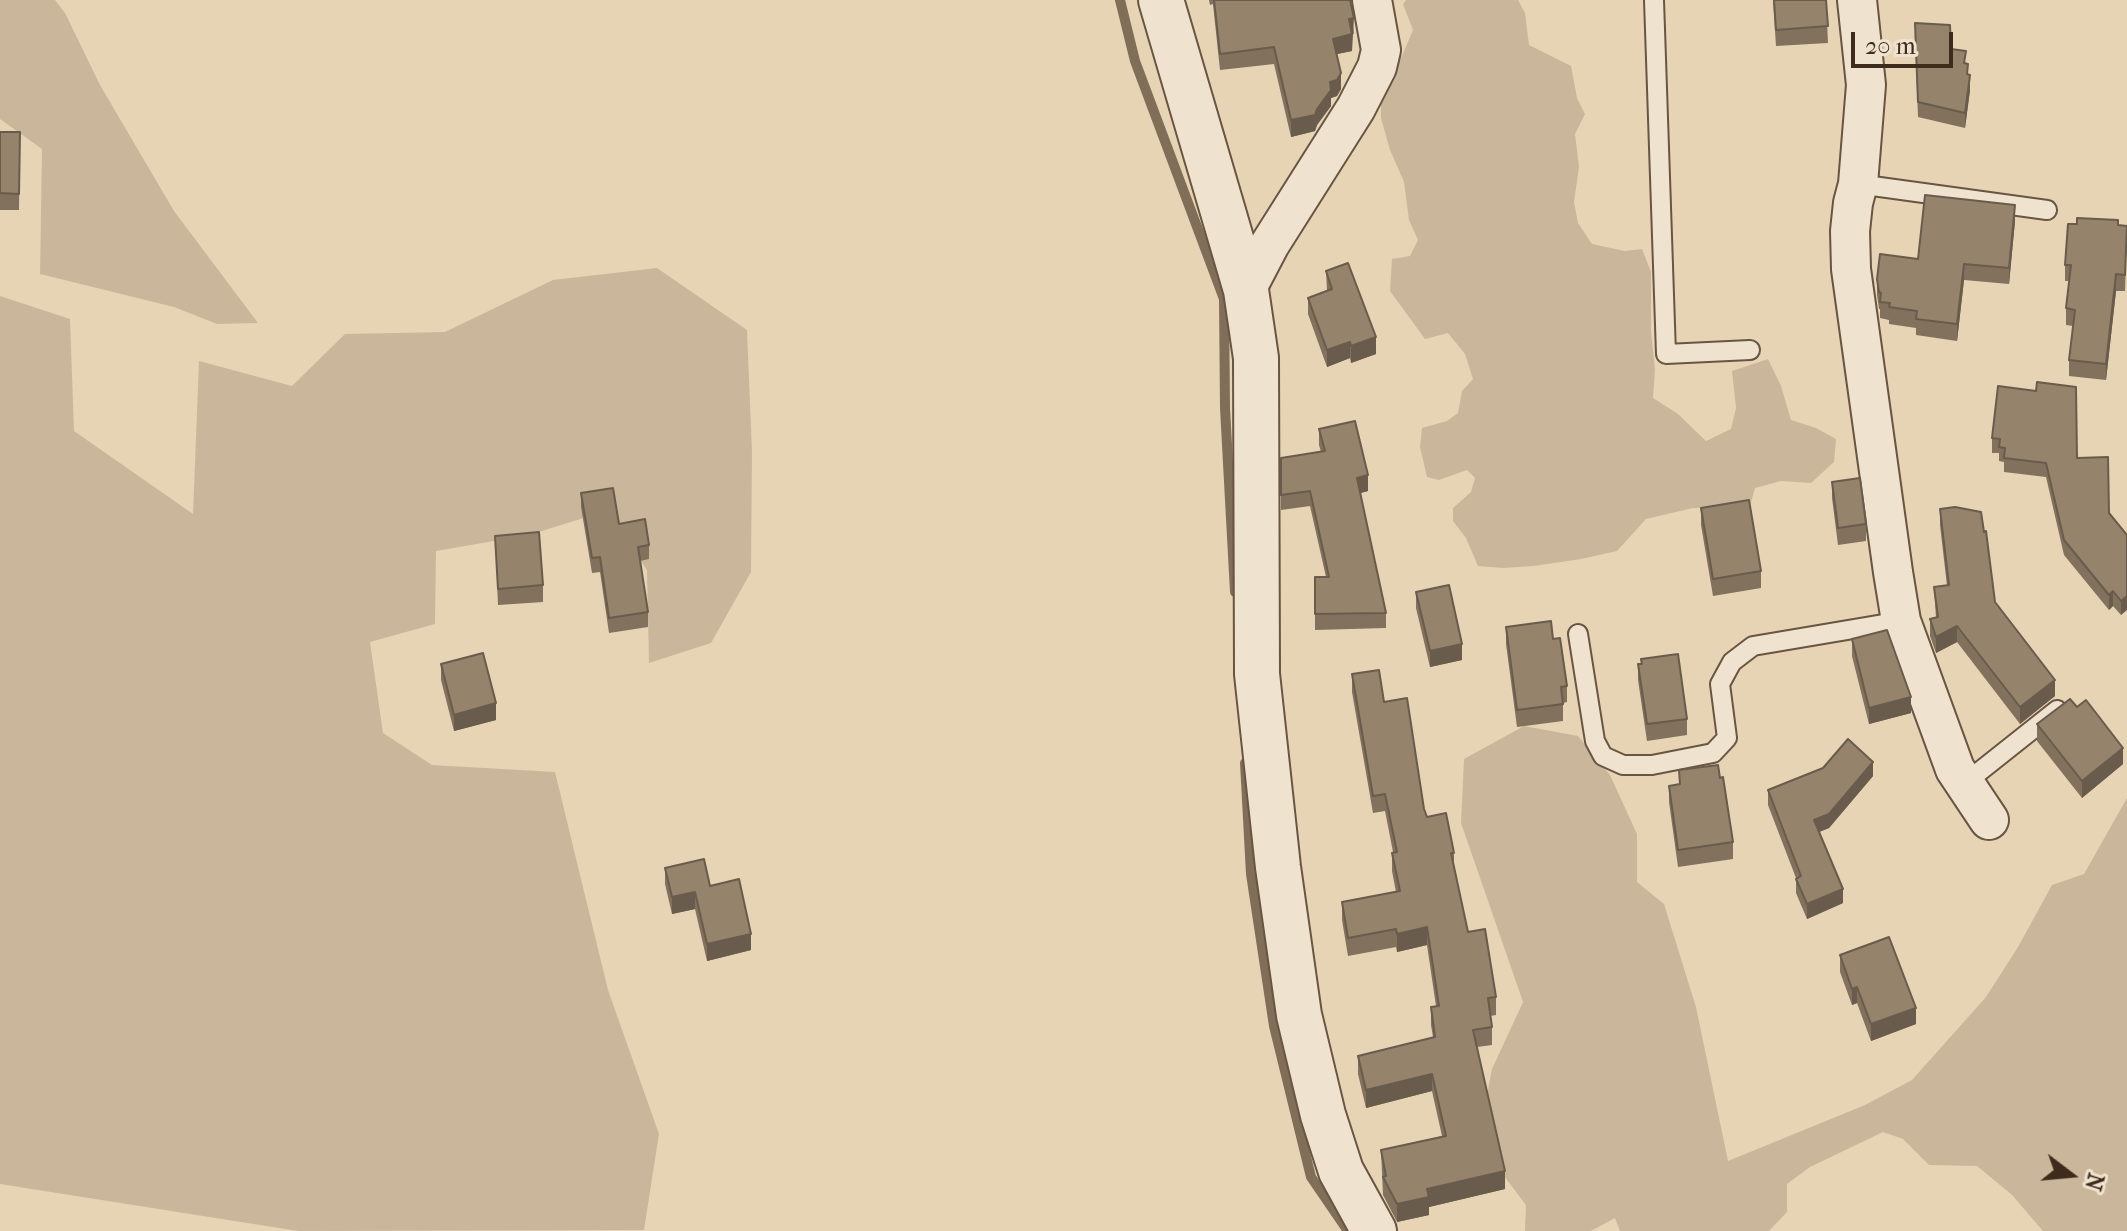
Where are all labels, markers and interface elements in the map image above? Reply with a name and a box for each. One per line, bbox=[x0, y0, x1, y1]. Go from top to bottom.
scale bar bbox=[1855, 16, 1957, 66]
text: 20 m bbox=[1865, 32, 1916, 60]
north arrow bbox=[2031, 1135, 2111, 1215]
text: N bbox=[2079, 1170, 2109, 1193]

